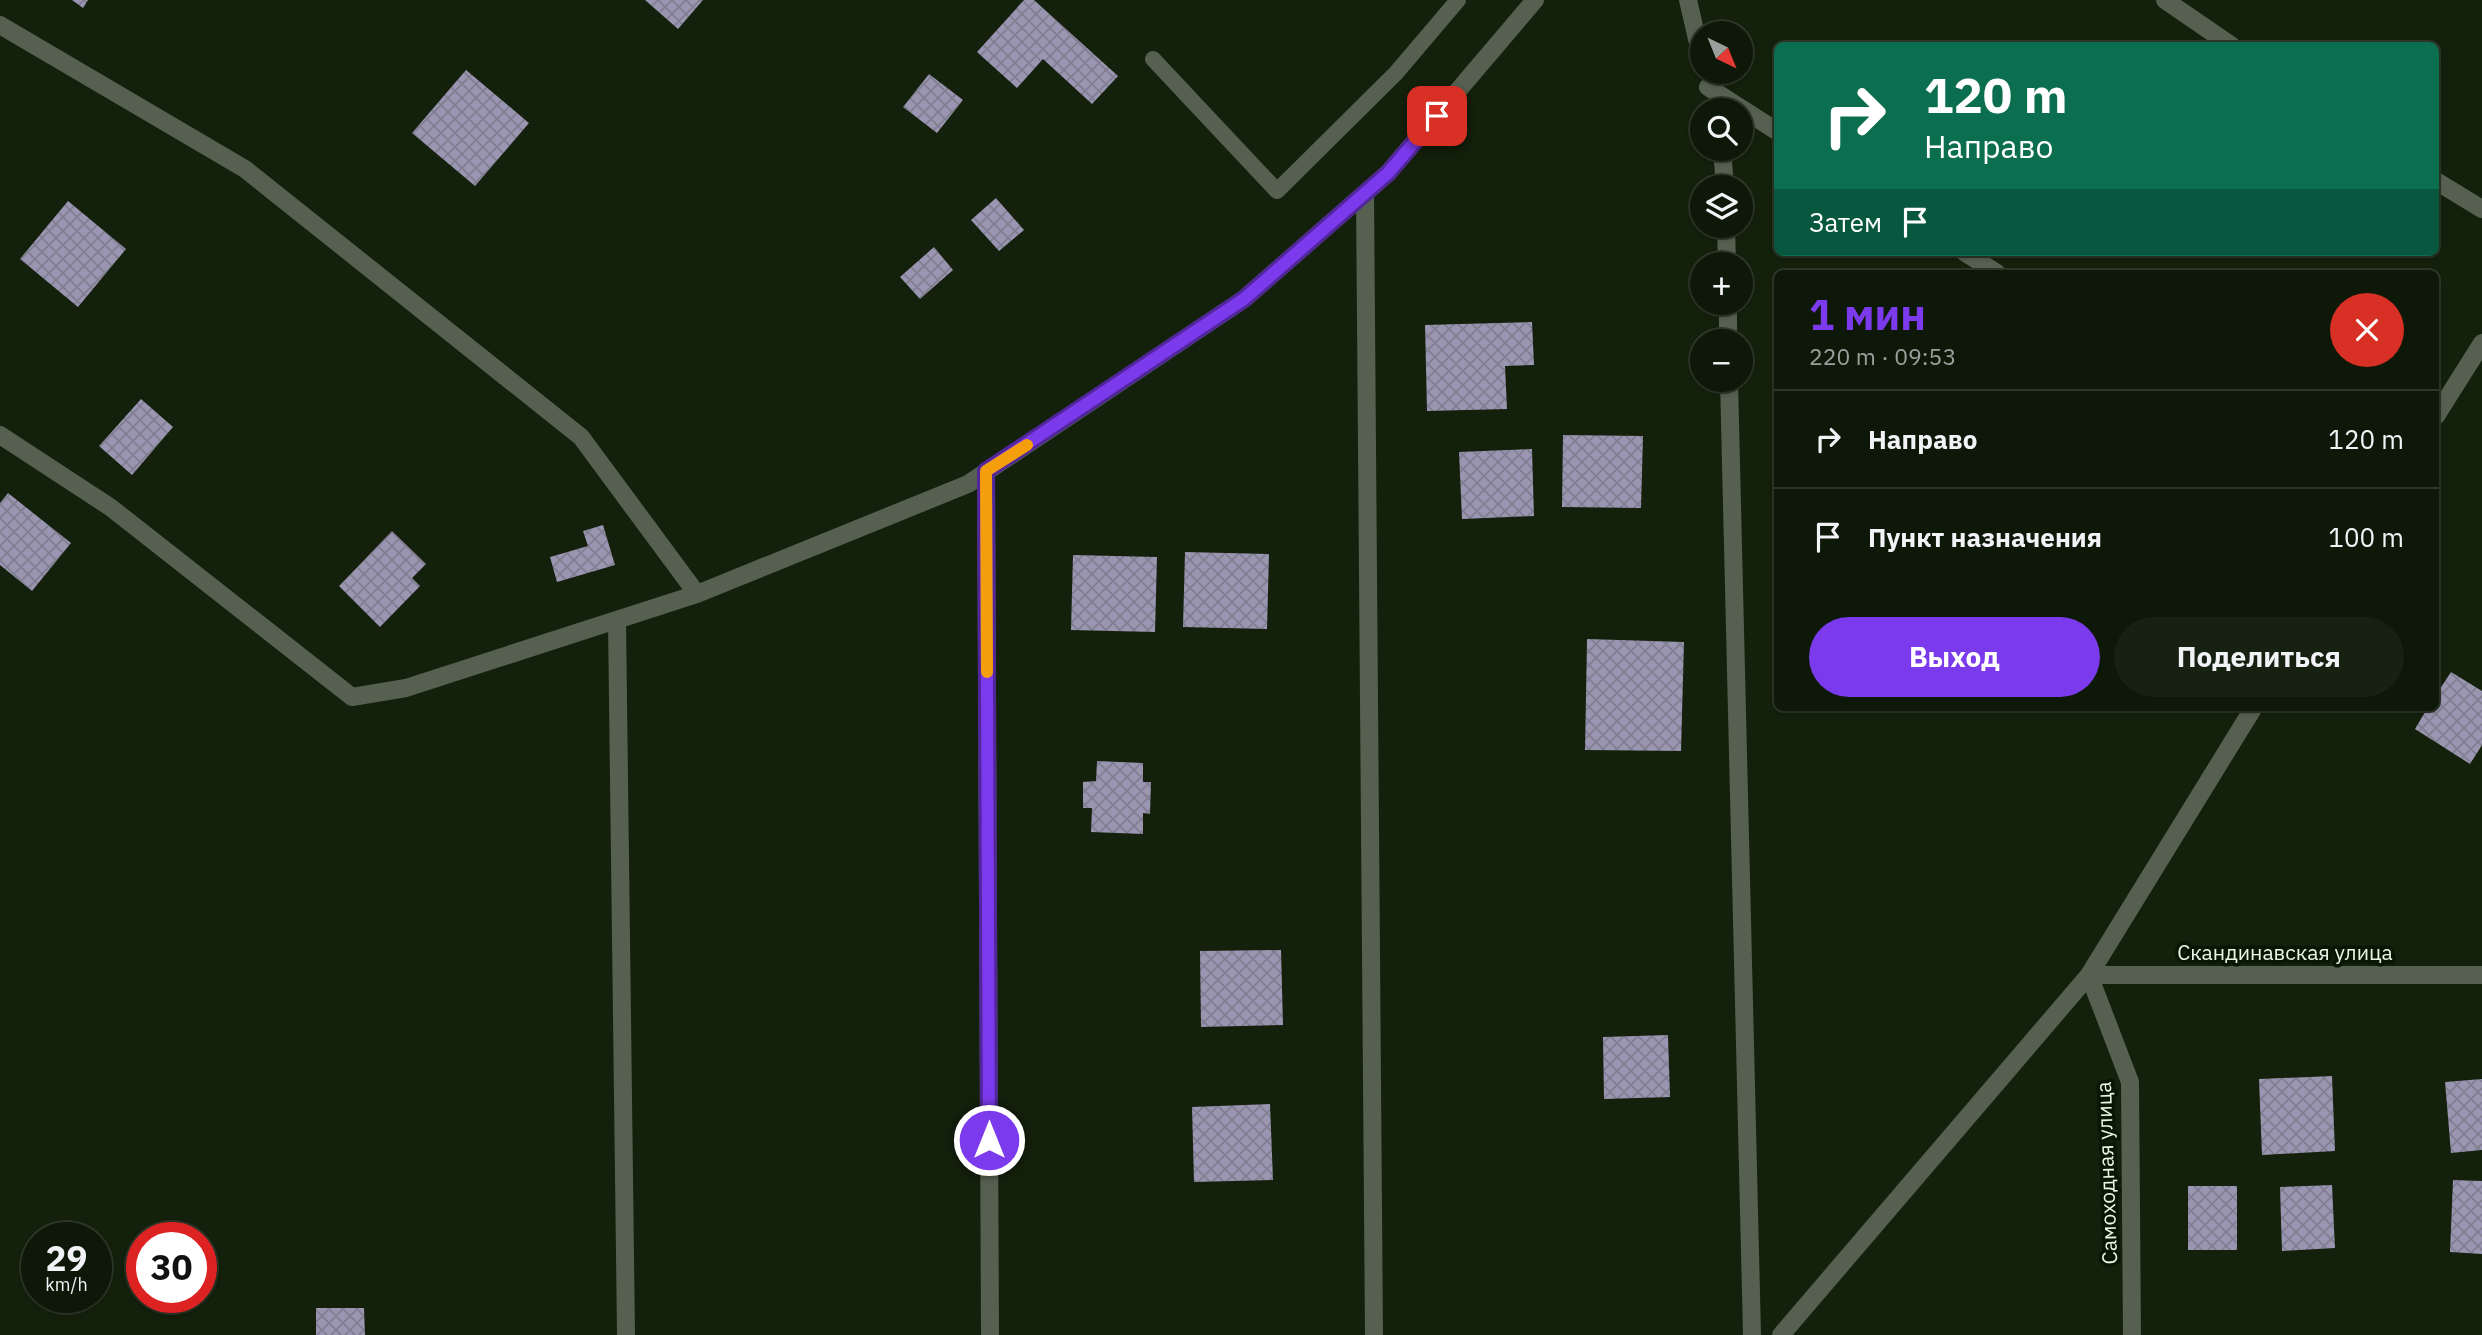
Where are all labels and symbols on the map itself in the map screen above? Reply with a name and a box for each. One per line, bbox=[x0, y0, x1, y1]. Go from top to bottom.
north arrow bbox=[1690, 21, 1754, 84]
pin bbox=[1407, 86, 1467, 146]
street label: Скандинавская улица bbox=[2177, 938, 2393, 966]
street label: Самоходная улица bbox=[2089, 1081, 2123, 1265]
position arrow bbox=[952, 1103, 1026, 1177]
speed limit sign: 30 bbox=[126, 1222, 217, 1313]

